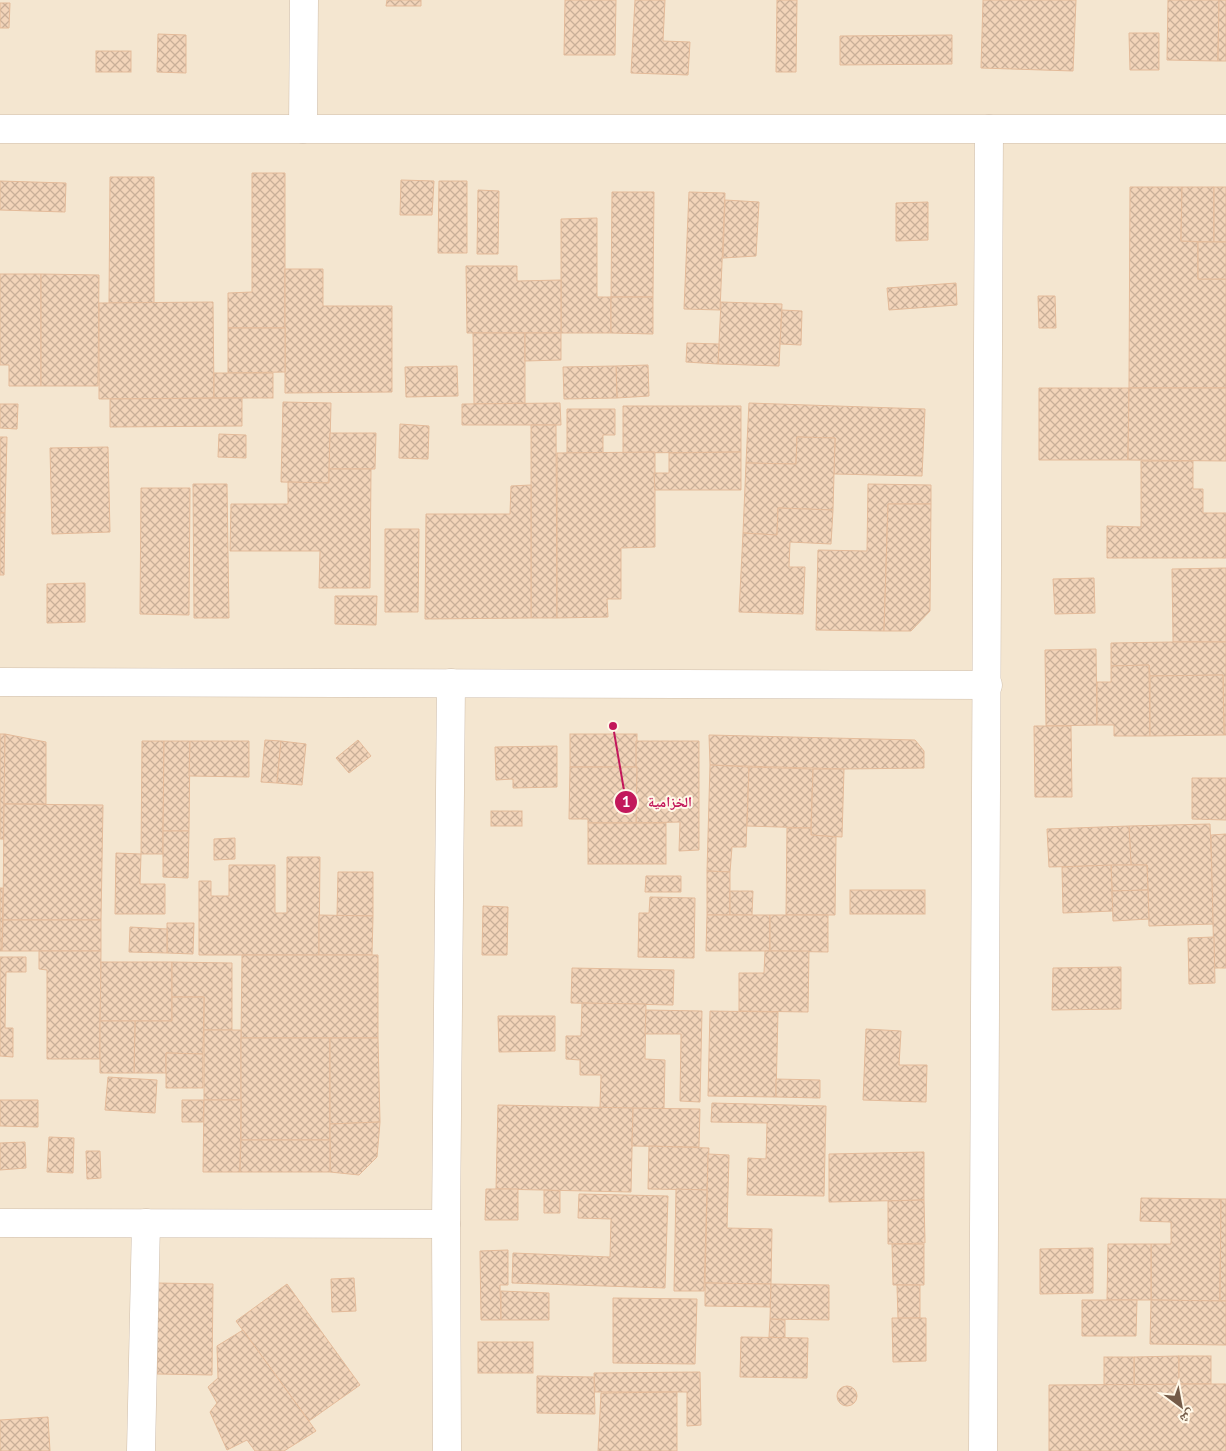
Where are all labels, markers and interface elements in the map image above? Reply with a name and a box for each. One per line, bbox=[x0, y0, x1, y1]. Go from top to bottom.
callout: الخزامية bbox=[613, 788, 702, 817]
text: 1 bbox=[622, 792, 630, 810]
text: الخزامية bbox=[648, 793, 692, 810]
north arrow bbox=[1156, 1381, 1206, 1431]
text: ش bbox=[1177, 1405, 1199, 1429]

